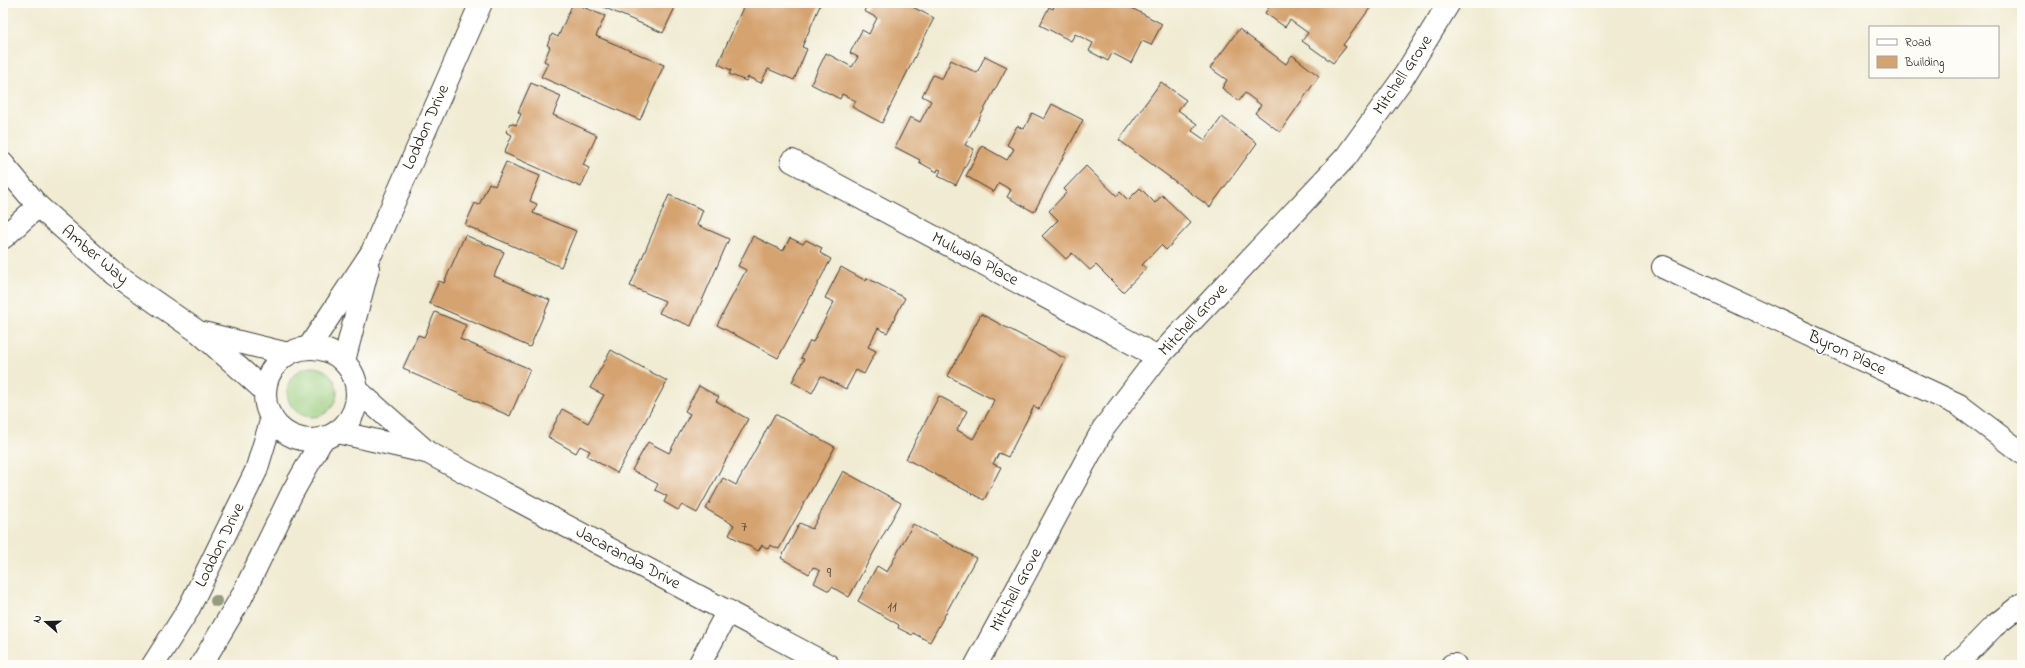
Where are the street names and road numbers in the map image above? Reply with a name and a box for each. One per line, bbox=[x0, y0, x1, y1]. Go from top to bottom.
street label: Mitchell Grove bbox=[1367, 30, 1439, 120]
street label: Loddon Drive bbox=[396, 80, 456, 174]
street label: Amber Way bbox=[55, 219, 134, 292]
street label: Mulwala Place bbox=[927, 226, 1023, 293]
street label: Mitchell Grove bbox=[1153, 278, 1234, 362]
street label: Byron Place bbox=[1802, 324, 1891, 383]
street label: Loddon Drive bbox=[189, 498, 251, 591]
street label: Jacaranda Drive bbox=[571, 520, 685, 596]
street label: Mitchell Grove bbox=[983, 543, 1049, 636]

